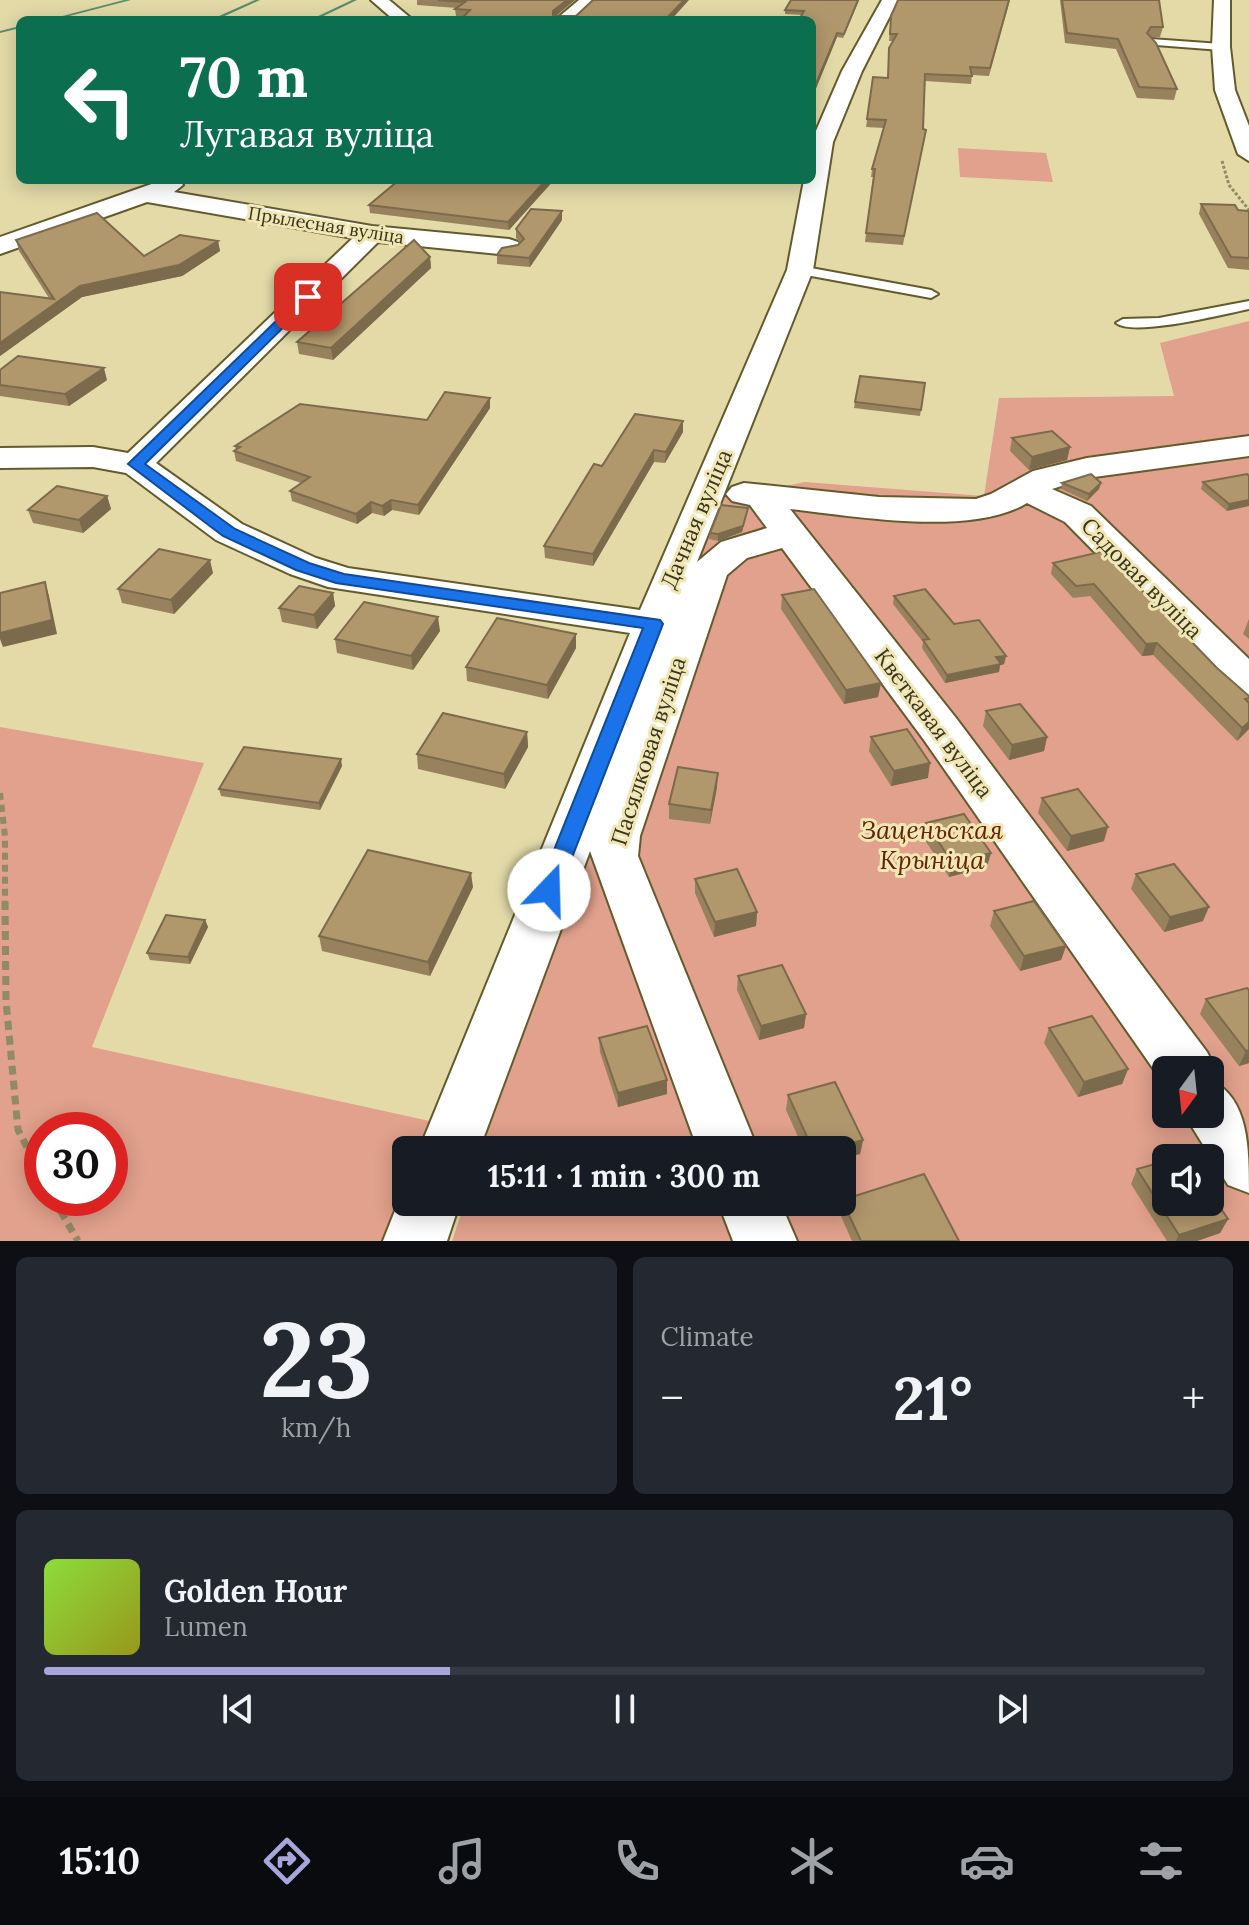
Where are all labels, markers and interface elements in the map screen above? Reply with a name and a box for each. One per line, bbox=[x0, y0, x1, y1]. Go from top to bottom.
text: 70 m bbox=[180, 41, 308, 112]
icon: left bbox=[48, 48, 152, 152]
text: Лугавая вуліца bbox=[180, 111, 434, 157]
street label: Прылесная вуліца bbox=[246, 201, 406, 249]
pin bbox=[274, 263, 342, 331]
icon: arrive bbox=[286, 275, 330, 319]
street label: Дачная вуліца bbox=[654, 445, 738, 593]
street label: Садовая вуліца bbox=[1075, 511, 1209, 645]
street label: Кветкавая вуліца bbox=[869, 643, 999, 803]
street label: Пасялковая вуліца bbox=[604, 653, 692, 849]
park label: Заценьская Крыніца bbox=[861, 813, 1004, 876]
position arrow bbox=[507, 848, 591, 932]
north arrow bbox=[1152, 1056, 1224, 1128]
map controls bbox=[1152, 1056, 1224, 1216]
speed limit sign: 30 bbox=[24, 1112, 128, 1216]
button: sound bbox=[1152, 1144, 1224, 1216]
text: 15:11 · 1 min · 300 m bbox=[488, 1157, 760, 1195]
text: 23 bbox=[259, 1292, 373, 1425]
text: Climate bbox=[661, 1320, 754, 1353]
text: 21° bbox=[893, 1360, 972, 1436]
text: − bbox=[661, 1370, 684, 1426]
text: + bbox=[1182, 1370, 1205, 1426]
text: km/h bbox=[281, 1411, 351, 1444]
text: Golden Hour bbox=[164, 1572, 347, 1610]
text: Lumen bbox=[164, 1610, 248, 1643]
icon: previous bbox=[216, 1687, 260, 1731]
icon: pause bbox=[603, 1687, 647, 1731]
icon: next bbox=[990, 1687, 1034, 1731]
icon: directions bbox=[259, 1833, 315, 1889]
icon: music bbox=[434, 1833, 490, 1889]
icon: phone bbox=[609, 1833, 665, 1889]
icon: climate bbox=[784, 1833, 840, 1889]
icon: car bbox=[959, 1833, 1015, 1889]
icon: filters bbox=[1133, 1833, 1189, 1889]
text: 15:10 bbox=[59, 1838, 140, 1884]

